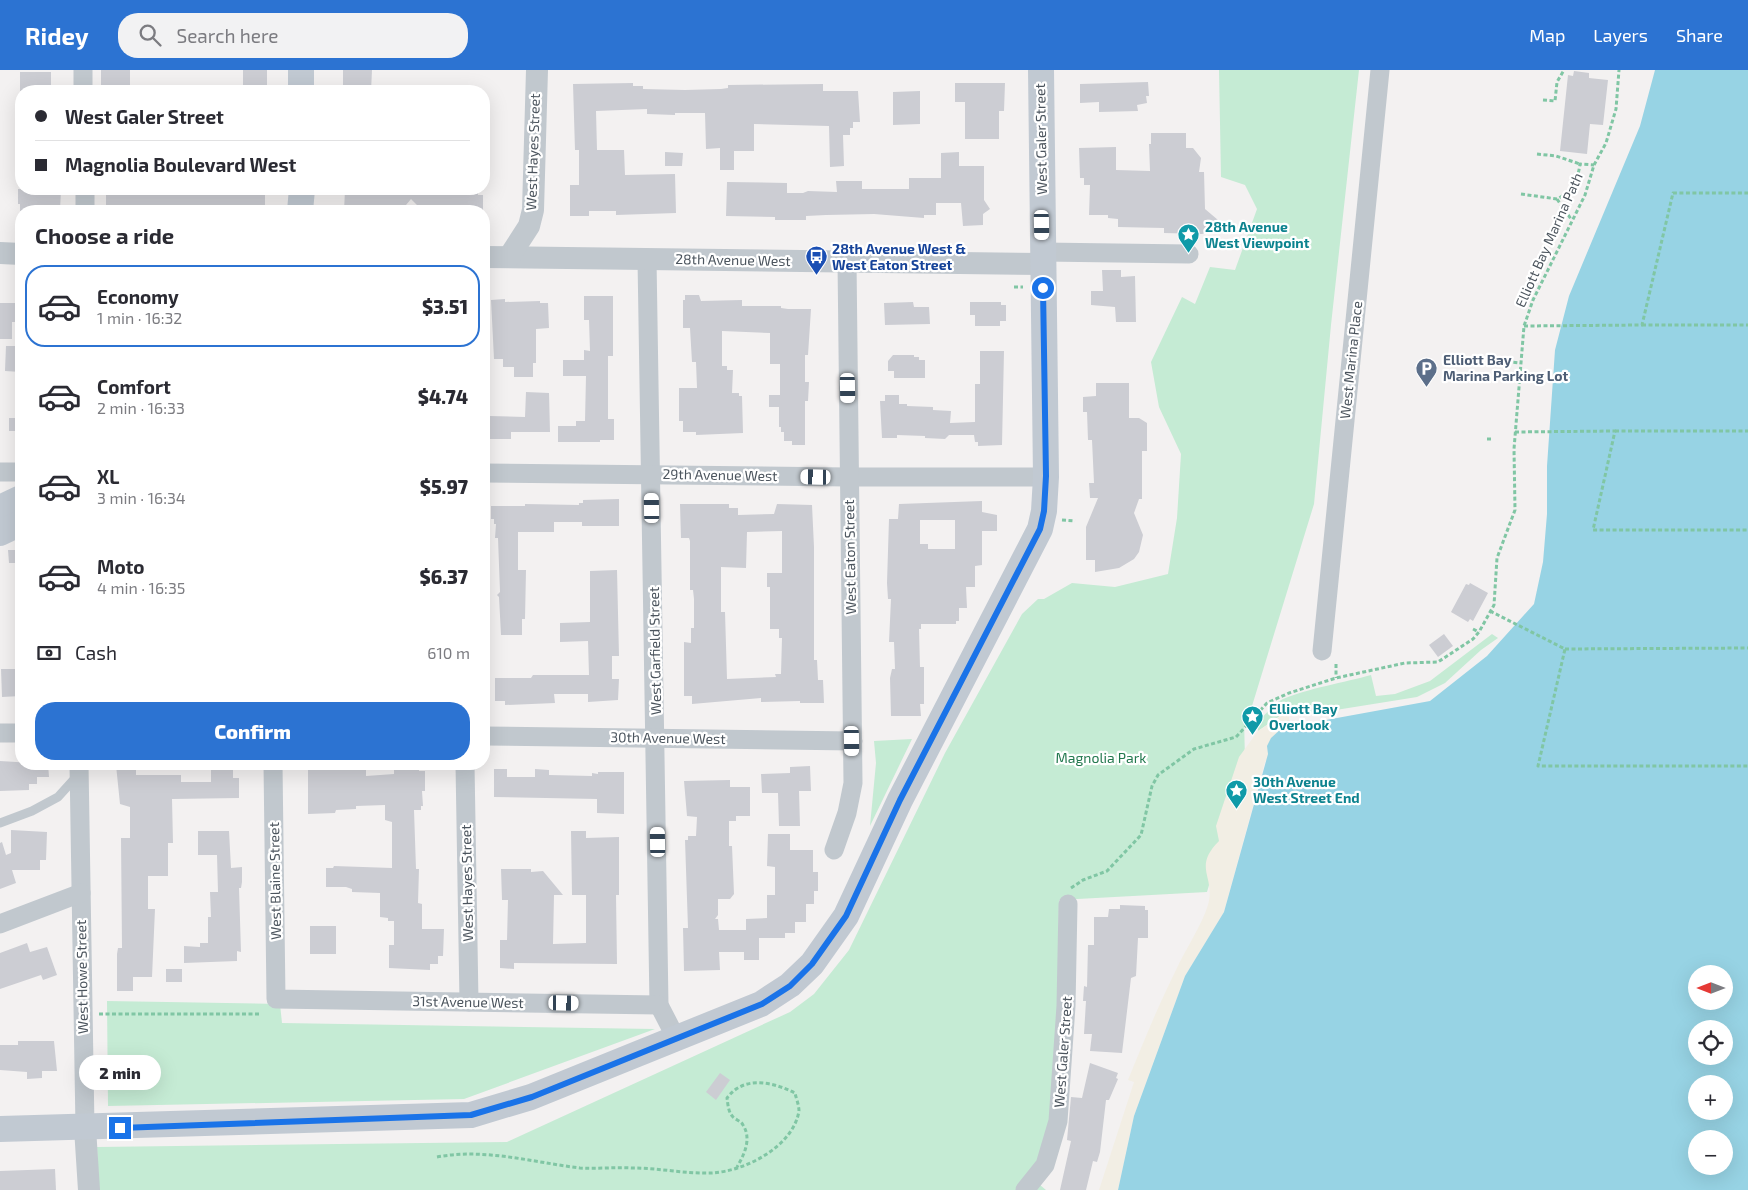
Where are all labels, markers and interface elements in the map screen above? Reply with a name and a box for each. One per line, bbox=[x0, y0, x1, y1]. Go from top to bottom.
search box bbox=[118, 13, 468, 58]
text: Ridey bbox=[25, 21, 88, 50]
icon: search bbox=[136, 21, 164, 49]
text: Search here bbox=[176, 24, 279, 47]
text: Map bbox=[1529, 24, 1565, 46]
text: Layers bbox=[1593, 24, 1648, 46]
text: Share bbox=[1676, 24, 1723, 46]
street label: West Galer Street bbox=[1031, 83, 1050, 195]
street label: West Hayes Street bbox=[522, 93, 543, 211]
text: West Galer Street bbox=[65, 105, 224, 128]
text: Magnolia Boulevard West bbox=[65, 153, 296, 176]
street label: Elliott Bay Marina Path bbox=[1511, 170, 1586, 310]
car bbox=[1034, 210, 1049, 240]
place label: 28th Avenue West Viewpoint bbox=[1205, 218, 1310, 251]
text: Choose a ride bbox=[35, 222, 174, 248]
place icon: 28th Avenue West Viewpoint bbox=[1177, 223, 1201, 254]
place label: 28th Avenue West & West Eaton Street bbox=[832, 240, 966, 273]
bus stop icon: 28th Avenue West & West Eaton Street bbox=[804, 245, 828, 276]
street label: 28th Avenue West bbox=[675, 250, 791, 269]
route start bbox=[1032, 277, 1054, 299]
icon: car bbox=[37, 284, 82, 329]
text: Economy bbox=[97, 285, 179, 308]
text: $3.51 bbox=[422, 295, 468, 318]
street label: West Marina Place bbox=[1336, 300, 1365, 420]
text: 1 min · 16:32 bbox=[97, 308, 182, 327]
place label: Elliott Bay Marina Parking Lot bbox=[1443, 351, 1569, 384]
parking icon: Elliott Bay Marina Parking Lot bbox=[1415, 356, 1439, 387]
car bbox=[840, 373, 855, 403]
icon: car bbox=[37, 374, 82, 419]
text: Comfort bbox=[97, 375, 171, 398]
text: $4.74 bbox=[418, 385, 468, 408]
text: 2 min · 16:33 bbox=[97, 398, 185, 417]
icon: car bbox=[37, 464, 82, 509]
text: XL bbox=[97, 465, 119, 488]
street label: 29th Avenue West bbox=[662, 465, 778, 484]
car bbox=[800, 469, 831, 485]
text: $5.97 bbox=[420, 475, 468, 498]
text: 3 min · 16:34 bbox=[97, 488, 186, 507]
car bbox=[644, 493, 659, 523]
street label: West Eaton Street bbox=[840, 499, 859, 615]
icon: car bbox=[37, 554, 82, 599]
text: Moto bbox=[97, 555, 145, 578]
text: $6.37 bbox=[420, 565, 468, 588]
text: 4 min · 16:35 bbox=[97, 578, 185, 597]
street label: West Garfield Street bbox=[645, 587, 664, 715]
icon: cash bbox=[35, 639, 63, 667]
text: Cash bbox=[75, 641, 117, 664]
text: 610 m bbox=[427, 643, 470, 662]
place label: Elliott Bay Overlook bbox=[1269, 700, 1338, 733]
button: Confirm bbox=[35, 702, 470, 760]
place icon: Elliott Bay Overlook bbox=[1241, 705, 1265, 736]
car bbox=[844, 726, 859, 756]
street label: 30th Avenue West bbox=[610, 728, 726, 747]
park label: Magnolia Park bbox=[1056, 749, 1146, 766]
place label: 30th Avenue West Street End bbox=[1253, 773, 1360, 806]
place icon: 30th Avenue West Street End bbox=[1225, 778, 1249, 809]
street label: West Blaine Street bbox=[265, 822, 284, 940]
street label: West Hayes Street bbox=[457, 824, 476, 942]
car bbox=[650, 827, 665, 857]
street label: West Howe Street bbox=[72, 920, 91, 1034]
north arrow bbox=[1688, 965, 1732, 1010]
map controls bbox=[1688, 965, 1733, 1175]
street label: 31st Avenue West bbox=[412, 992, 524, 1011]
car bbox=[548, 995, 579, 1011]
street label: West Galer Street bbox=[1050, 996, 1075, 1108]
button: locate bbox=[1688, 1020, 1733, 1065]
callout: 2 min bbox=[79, 1056, 161, 1090]
text: 2 min bbox=[99, 1063, 141, 1082]
button: + bbox=[1688, 1075, 1733, 1120]
route end bbox=[109, 1117, 131, 1139]
button: − bbox=[1688, 1130, 1733, 1175]

